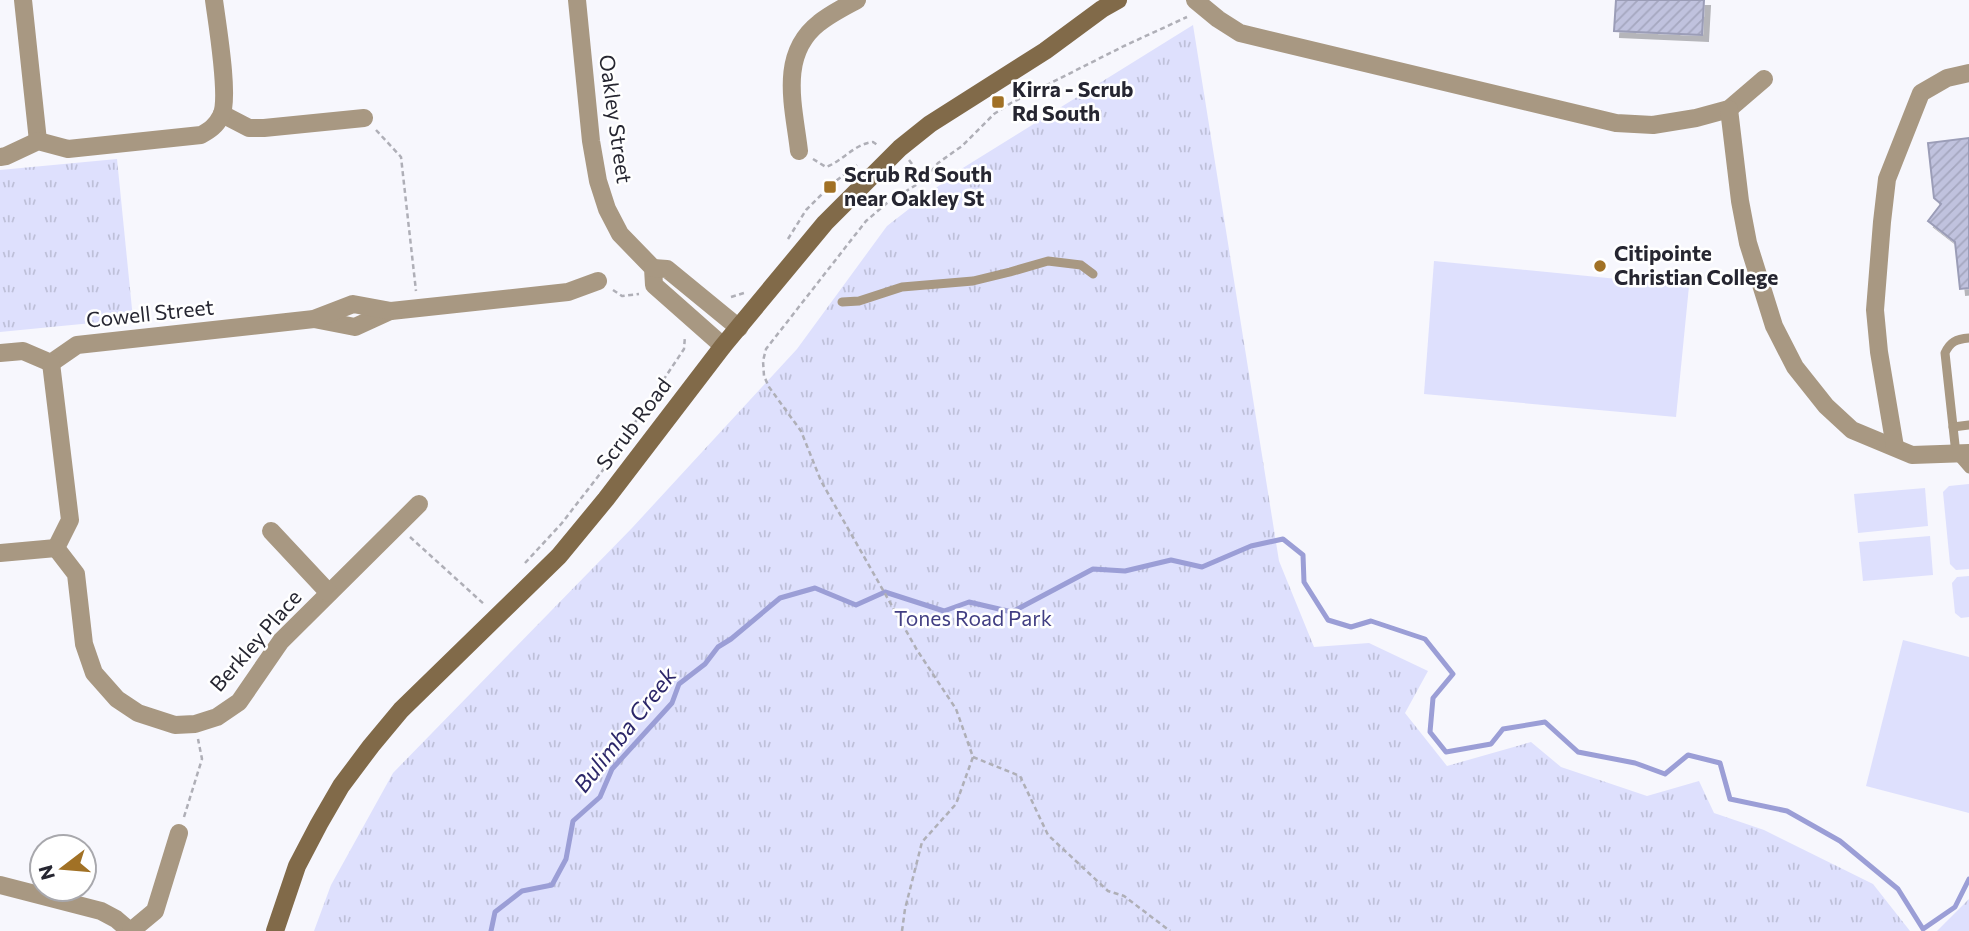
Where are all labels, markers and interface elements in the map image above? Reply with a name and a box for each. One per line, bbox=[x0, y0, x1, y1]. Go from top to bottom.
street label: Oakley Street bbox=[595, 53, 638, 185]
place label: Kirra - Scrub Rd South bbox=[1012, 76, 1134, 125]
marker: Kirra - Scrub Rd South bbox=[990, 94, 1006, 110]
place label: Scrub Rd South near Oakley St bbox=[844, 161, 992, 210]
marker: Scrub Rd South near Oakley St bbox=[822, 179, 838, 195]
place label: Citipointe Christian College bbox=[1614, 240, 1778, 289]
marker: Citipointe Christian College bbox=[1592, 258, 1608, 274]
street label: Cowell Street bbox=[85, 293, 215, 332]
street label: Scrub Road bbox=[590, 372, 675, 474]
street label: Berkley Place bbox=[204, 584, 306, 696]
park label: Tones Road Park bbox=[894, 605, 1052, 630]
water label: Bulimba Creek bbox=[567, 661, 682, 797]
north arrow bbox=[28, 833, 98, 903]
text: N bbox=[33, 863, 59, 883]

